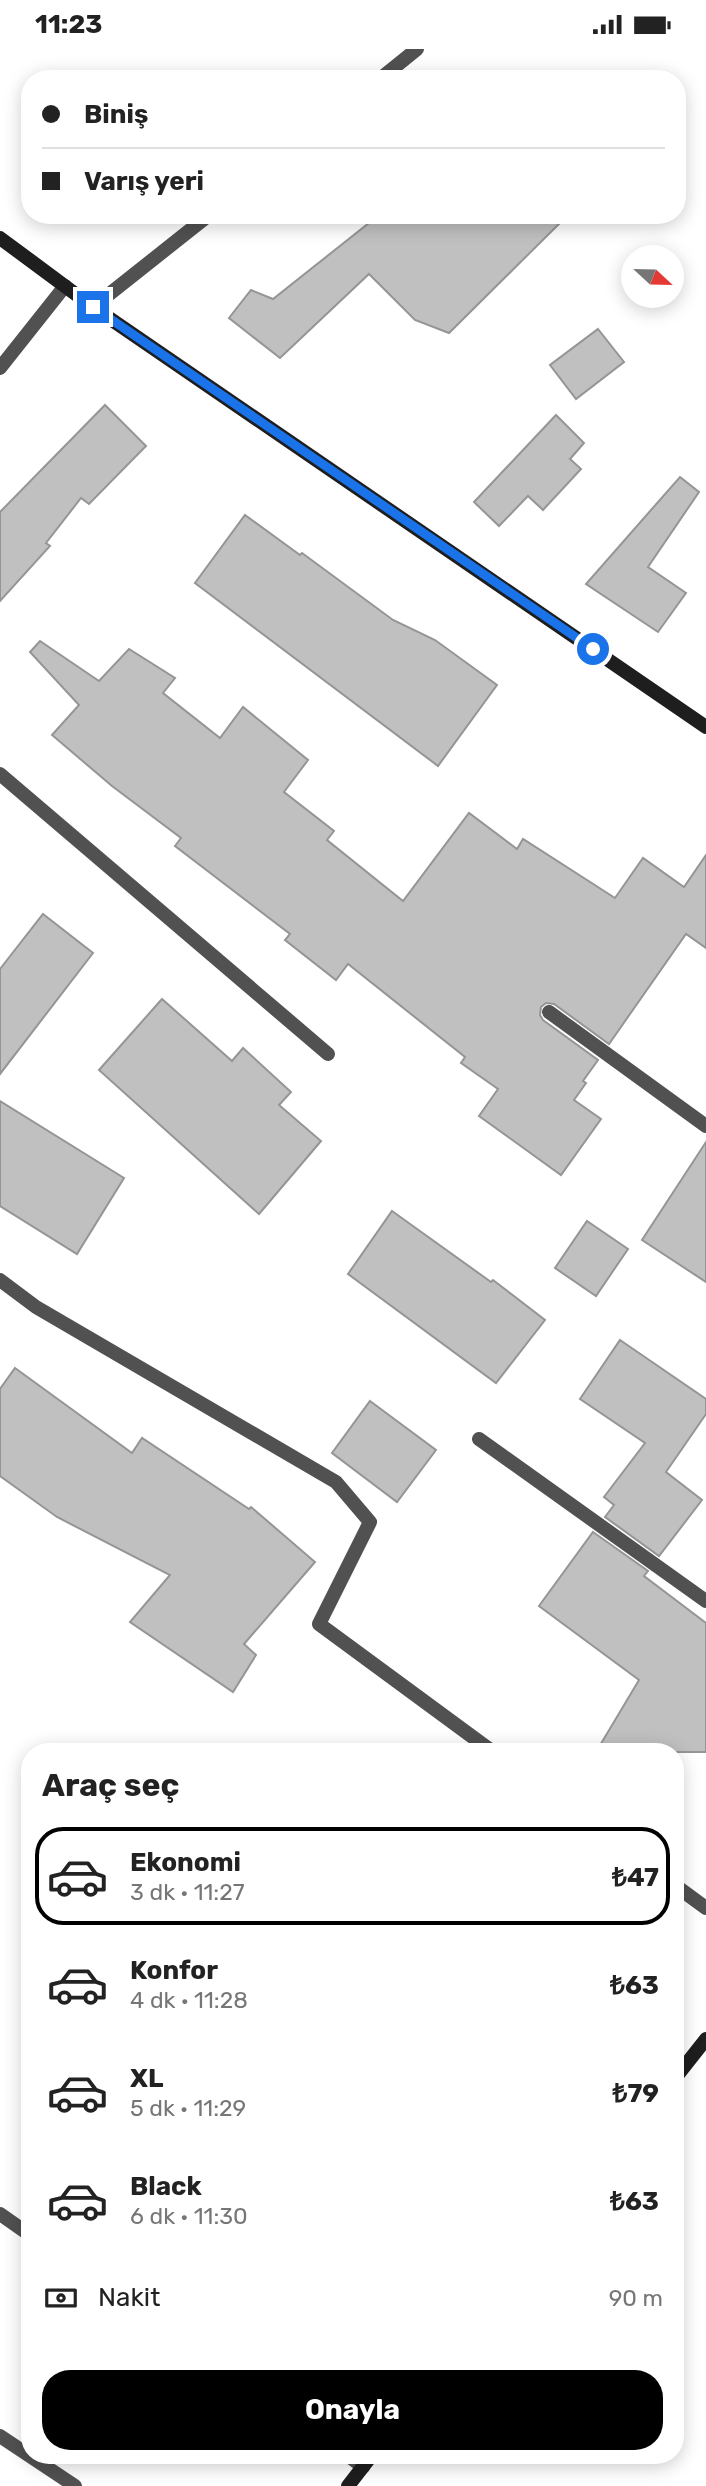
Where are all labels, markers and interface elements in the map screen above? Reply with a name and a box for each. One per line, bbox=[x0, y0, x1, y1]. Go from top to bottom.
text: 11:23 bbox=[35, 9, 102, 40]
text: Biniş bbox=[84, 99, 148, 130]
text: Varış yeri bbox=[84, 166, 204, 197]
north arrow bbox=[621, 245, 684, 308]
map controls bbox=[621, 245, 684, 308]
route end bbox=[77, 291, 109, 323]
route start bbox=[577, 633, 609, 665]
text: Araç seç bbox=[42, 1766, 179, 1804]
icon: car bbox=[46, 1845, 109, 1908]
text: Ekonomi bbox=[130, 1847, 241, 1878]
text: ₺47 bbox=[612, 1862, 659, 1893]
text: 3 dk · 11:27 bbox=[130, 1878, 245, 1906]
icon: car bbox=[46, 1953, 109, 2016]
text: Konfor bbox=[130, 1955, 218, 1986]
text: ₺63 bbox=[610, 1970, 659, 2001]
text: 4 dk · 11:28 bbox=[130, 1986, 248, 2014]
icon: car bbox=[46, 2061, 109, 2124]
text: XL bbox=[130, 2063, 163, 2094]
text: ₺79 bbox=[613, 2078, 659, 2109]
text: 5 dk · 11:29 bbox=[130, 2094, 246, 2122]
icon: car bbox=[46, 2169, 109, 2232]
text: Black bbox=[130, 2171, 202, 2202]
text: ₺63 bbox=[610, 2186, 659, 2217]
text: 6 dk · 11:30 bbox=[130, 2202, 248, 2230]
icon: cash bbox=[42, 2279, 80, 2317]
text: Nakit bbox=[98, 2282, 160, 2313]
text: 90 m bbox=[609, 2284, 663, 2312]
button: Onayla bbox=[42, 2370, 663, 2450]

